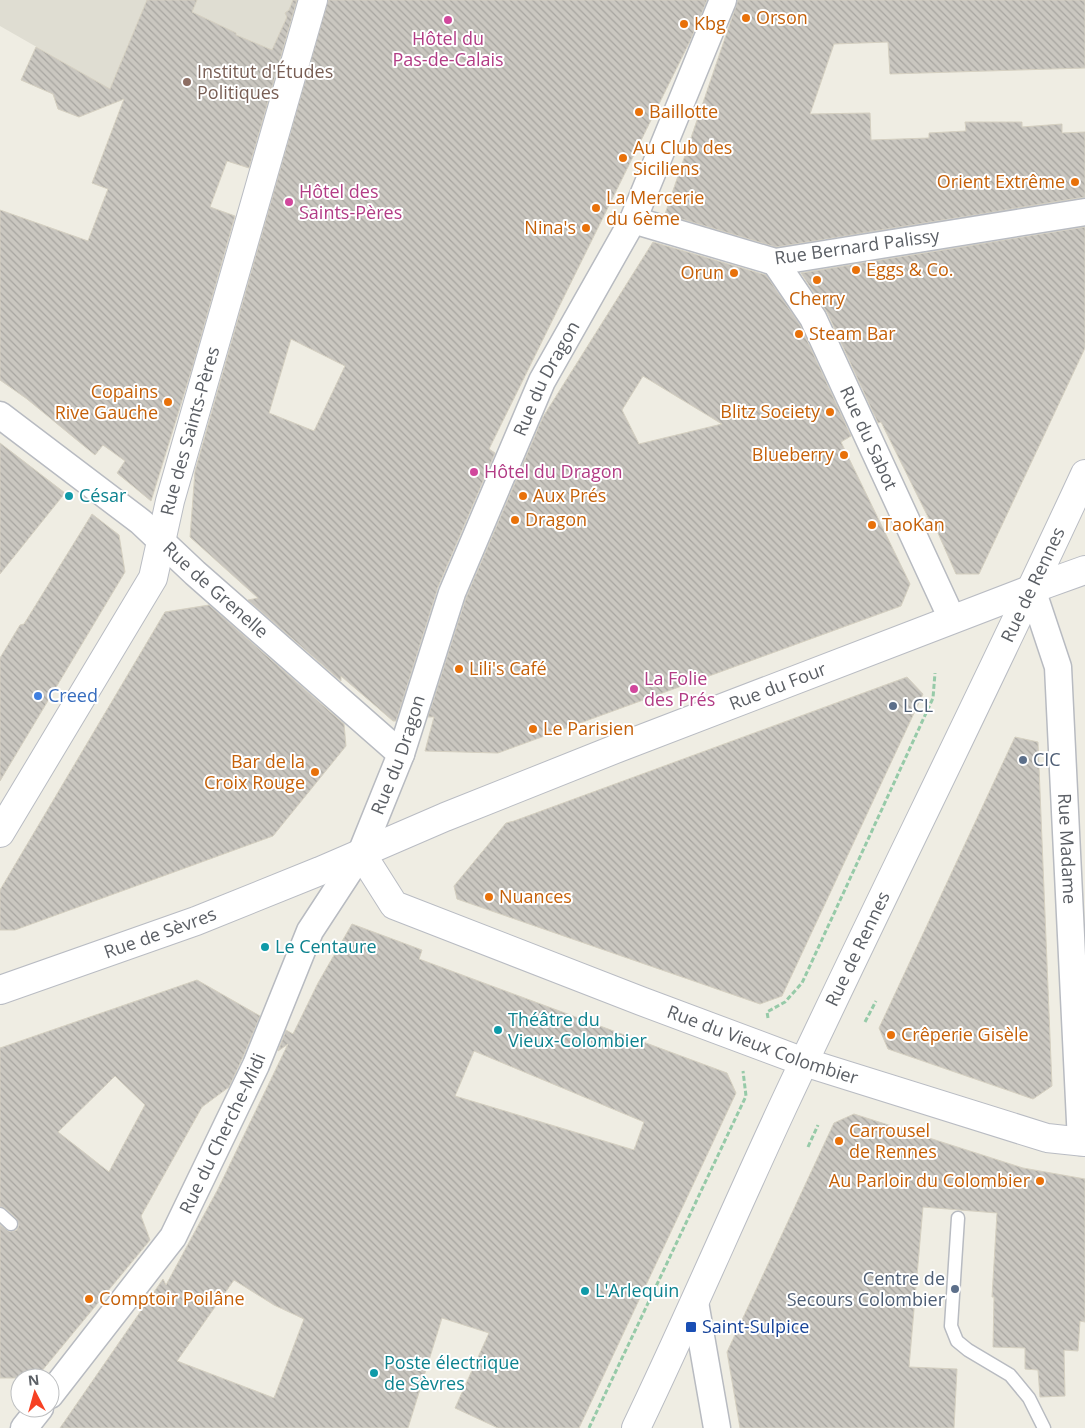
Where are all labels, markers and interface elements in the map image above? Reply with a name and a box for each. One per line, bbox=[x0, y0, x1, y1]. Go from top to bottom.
place label: Orson bbox=[756, 5, 808, 29]
place label: Kbg bbox=[694, 11, 726, 35]
marker: Orson bbox=[740, 12, 752, 24]
marker: Hôtel du Pas-de-Calais bbox=[442, 14, 454, 26]
marker: Kbg bbox=[678, 18, 690, 30]
place label: Hôtel du Pas-de-Calais bbox=[392, 26, 504, 71]
place label: Institut d'Études Politiques bbox=[197, 59, 333, 104]
marker: Institut d'Études Politiques bbox=[181, 76, 193, 88]
place label: Baillotte bbox=[649, 99, 718, 123]
marker: Baillotte bbox=[633, 106, 645, 118]
place label: Au Club des Siciliens bbox=[633, 135, 732, 180]
marker: Au Club des Siciliens bbox=[617, 152, 629, 164]
place label: Orient Extrême bbox=[937, 169, 1065, 193]
marker: Orient Extrême bbox=[1069, 176, 1081, 188]
place label: Hôtel des Saints-Pères bbox=[299, 179, 402, 224]
place label: La Mercerie du 6ème bbox=[606, 185, 704, 230]
marker: Hôtel des Saints-Pères bbox=[283, 196, 295, 208]
marker: La Mercerie du 6ème bbox=[590, 202, 602, 214]
place label: Nina's bbox=[524, 215, 576, 239]
marker: Nina's bbox=[580, 222, 592, 234]
street label: Rue Bernard Palissy bbox=[773, 222, 942, 269]
place label: Eggs & Co. bbox=[866, 257, 954, 281]
place label: Orun bbox=[681, 260, 724, 284]
marker: Eggs & Co. bbox=[850, 264, 862, 276]
marker: Orun bbox=[728, 267, 740, 279]
marker: Cherry bbox=[811, 274, 823, 286]
place label: Cherry bbox=[789, 286, 846, 310]
street label: Rue du Dragon bbox=[507, 316, 585, 439]
place label: Steam Bar bbox=[809, 321, 896, 345]
marker: Steam Bar bbox=[793, 328, 805, 340]
street label: Rue des Saints-Pères bbox=[154, 344, 225, 518]
place label: Copains Rive Gauche bbox=[55, 379, 158, 424]
street label: Rue du Sabot bbox=[835, 382, 904, 494]
marker: Copains Rive Gauche bbox=[162, 396, 174, 408]
place label: Blitz Society bbox=[720, 399, 821, 423]
marker: Blitz Society bbox=[824, 406, 836, 418]
place label: Blueberry bbox=[752, 442, 835, 466]
marker: Blueberry bbox=[838, 449, 850, 461]
place label: Hôtel du Dragon bbox=[484, 459, 623, 483]
marker: Hôtel du Dragon bbox=[468, 466, 480, 478]
place label: César bbox=[79, 483, 127, 507]
place label: Aux Prés bbox=[533, 483, 606, 507]
marker: César bbox=[63, 490, 75, 502]
marker: Aux Prés bbox=[517, 490, 529, 502]
place label: Dragon bbox=[525, 507, 587, 531]
place label: TaoKan bbox=[882, 512, 945, 536]
marker: Dragon bbox=[509, 514, 521, 526]
marker: TaoKan bbox=[866, 519, 878, 531]
street label: Rue de Rennes bbox=[995, 523, 1070, 646]
street label: Rue de Grenelle bbox=[158, 536, 274, 643]
place label: Lili's Café bbox=[469, 656, 547, 680]
street label: Rue du Four bbox=[725, 656, 830, 715]
marker: Lili's Café bbox=[453, 663, 465, 675]
place label: La Folie des Prés bbox=[644, 666, 715, 711]
place label: Creed bbox=[48, 683, 98, 707]
marker: La Folie des Prés bbox=[628, 683, 640, 695]
marker: Creed bbox=[32, 690, 44, 702]
street label: Rue du Dragon bbox=[365, 692, 430, 818]
place label: LCL bbox=[903, 693, 933, 717]
marker: LCL bbox=[887, 700, 899, 712]
place label: Le Parisien bbox=[543, 716, 634, 740]
marker: Le Parisien bbox=[527, 723, 539, 735]
place label: CIC bbox=[1033, 747, 1061, 771]
place label: Bar de la Croix Rouge bbox=[204, 749, 305, 794]
marker: CIC bbox=[1017, 754, 1029, 766]
marker: Bar de la Croix Rouge bbox=[309, 766, 321, 778]
street label: Rue Madame bbox=[1053, 793, 1082, 905]
place label: Nuances bbox=[499, 884, 572, 908]
street label: Rue de Rennes bbox=[819, 887, 895, 1010]
marker: Nuances bbox=[483, 891, 495, 903]
street label: Rue de Sèvres bbox=[100, 901, 220, 963]
place label: Le Centaure bbox=[275, 934, 377, 958]
marker: Le Centaure bbox=[259, 941, 271, 953]
street label: Rue du Vieux Colombier bbox=[664, 999, 862, 1089]
place label: Théâtre du Vieux-Colombier bbox=[508, 1007, 648, 1052]
place label: Crêperie Gisèle bbox=[901, 1022, 1029, 1046]
marker: Théâtre du Vieux-Colombier bbox=[492, 1024, 504, 1036]
marker: Crêperie Gisèle bbox=[885, 1029, 897, 1041]
street label: Rue du Cherche-Midi bbox=[173, 1049, 271, 1217]
place label: Carrousel de Rennes bbox=[849, 1118, 937, 1163]
marker: Carrousel de Rennes bbox=[833, 1135, 845, 1147]
place label: Au Parloir du Colombier bbox=[829, 1168, 1031, 1192]
marker: Au Parloir du Colombier bbox=[1034, 1175, 1046, 1187]
place label: Centre de Secours Colombier bbox=[787, 1266, 946, 1311]
place label: L'Arlequin bbox=[595, 1278, 679, 1302]
marker: Centre de Secours Colombier bbox=[949, 1283, 961, 1295]
marker: L'Arlequin bbox=[579, 1285, 591, 1297]
place label: Comptoir Poilâne bbox=[99, 1286, 245, 1310]
marker: Comptoir Poilâne bbox=[83, 1293, 95, 1305]
place label: Saint-Sulpice bbox=[702, 1314, 809, 1338]
marker: Saint-Sulpice bbox=[684, 1320, 698, 1334]
place label: Poste électrique de Sèvres bbox=[384, 1350, 519, 1395]
marker: Poste électrique de Sèvres bbox=[368, 1367, 380, 1379]
north arrow bbox=[10, 1368, 60, 1418]
text: N bbox=[27, 1370, 40, 1390]

